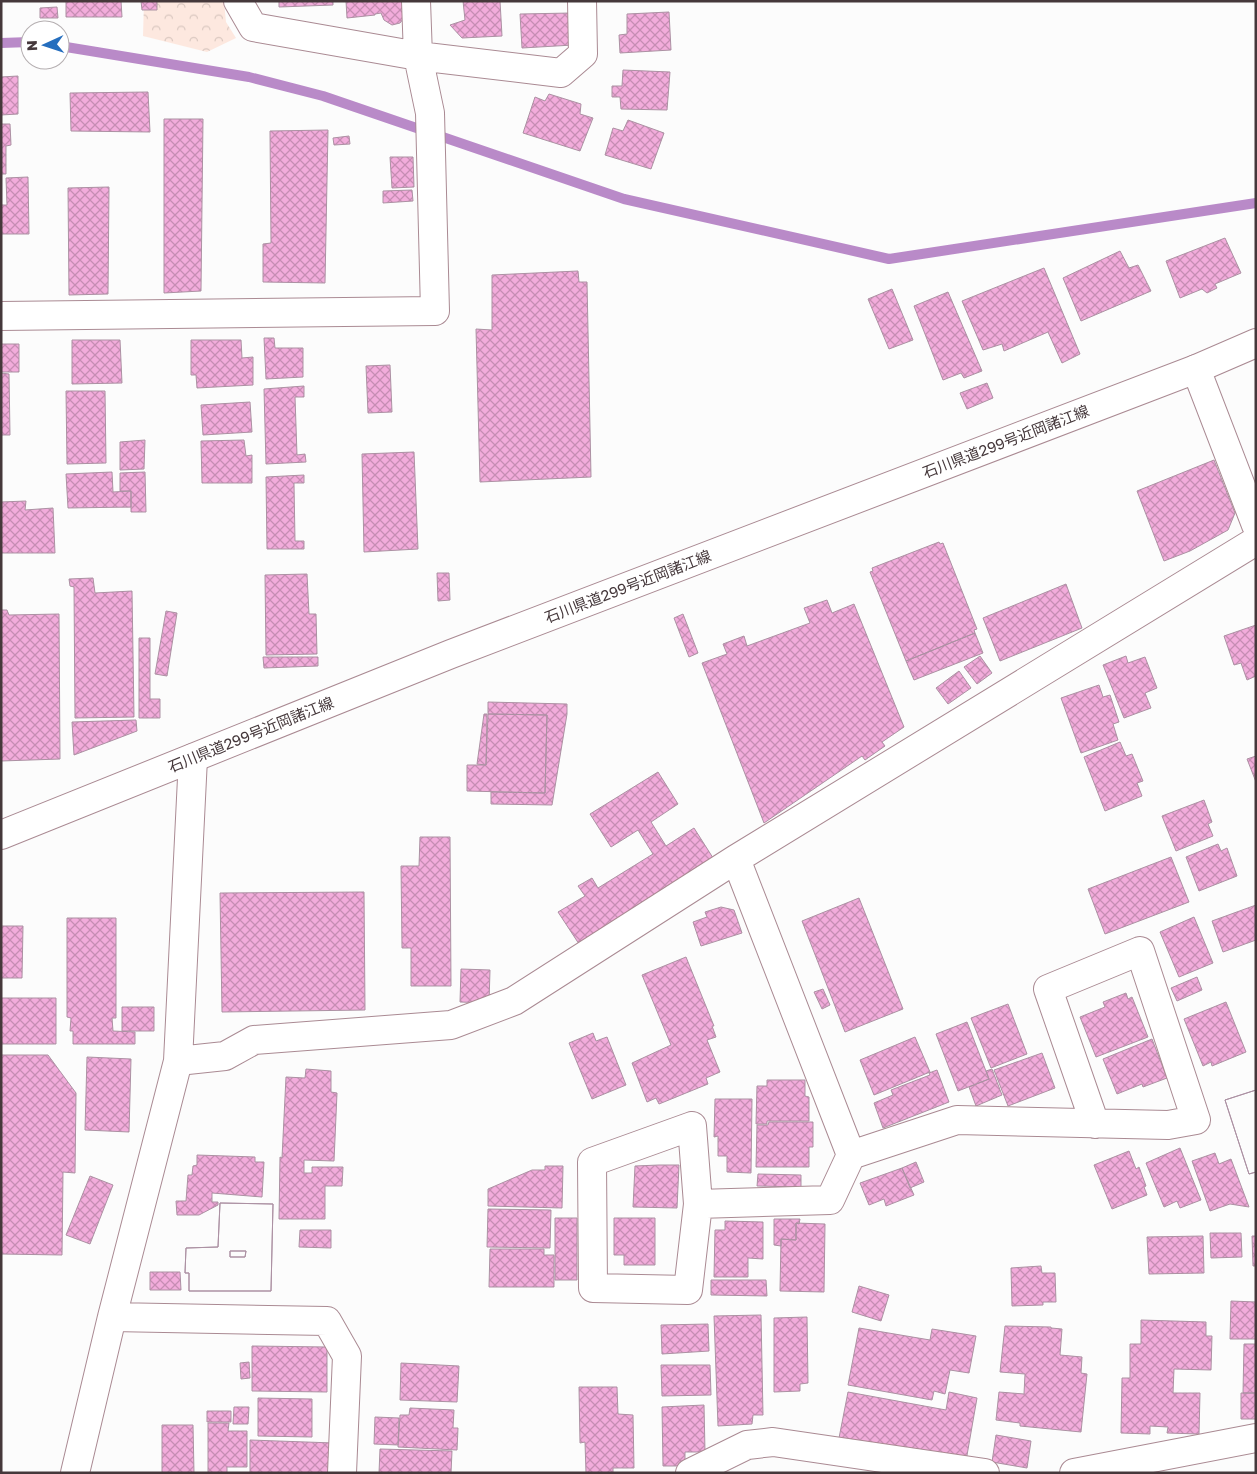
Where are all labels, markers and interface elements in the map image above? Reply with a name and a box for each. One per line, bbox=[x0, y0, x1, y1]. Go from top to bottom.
north arrow bbox=[20, 20, 70, 70]
text: N bbox=[23, 40, 40, 51]
street label: 石川県道299号近岡諸江線 bbox=[920, 401, 1091, 481]
street label: 石川県道299号近岡諸江線 bbox=[542, 546, 713, 626]
street label: 石川県道299号近岡諸江線 bbox=[165, 693, 336, 776]

